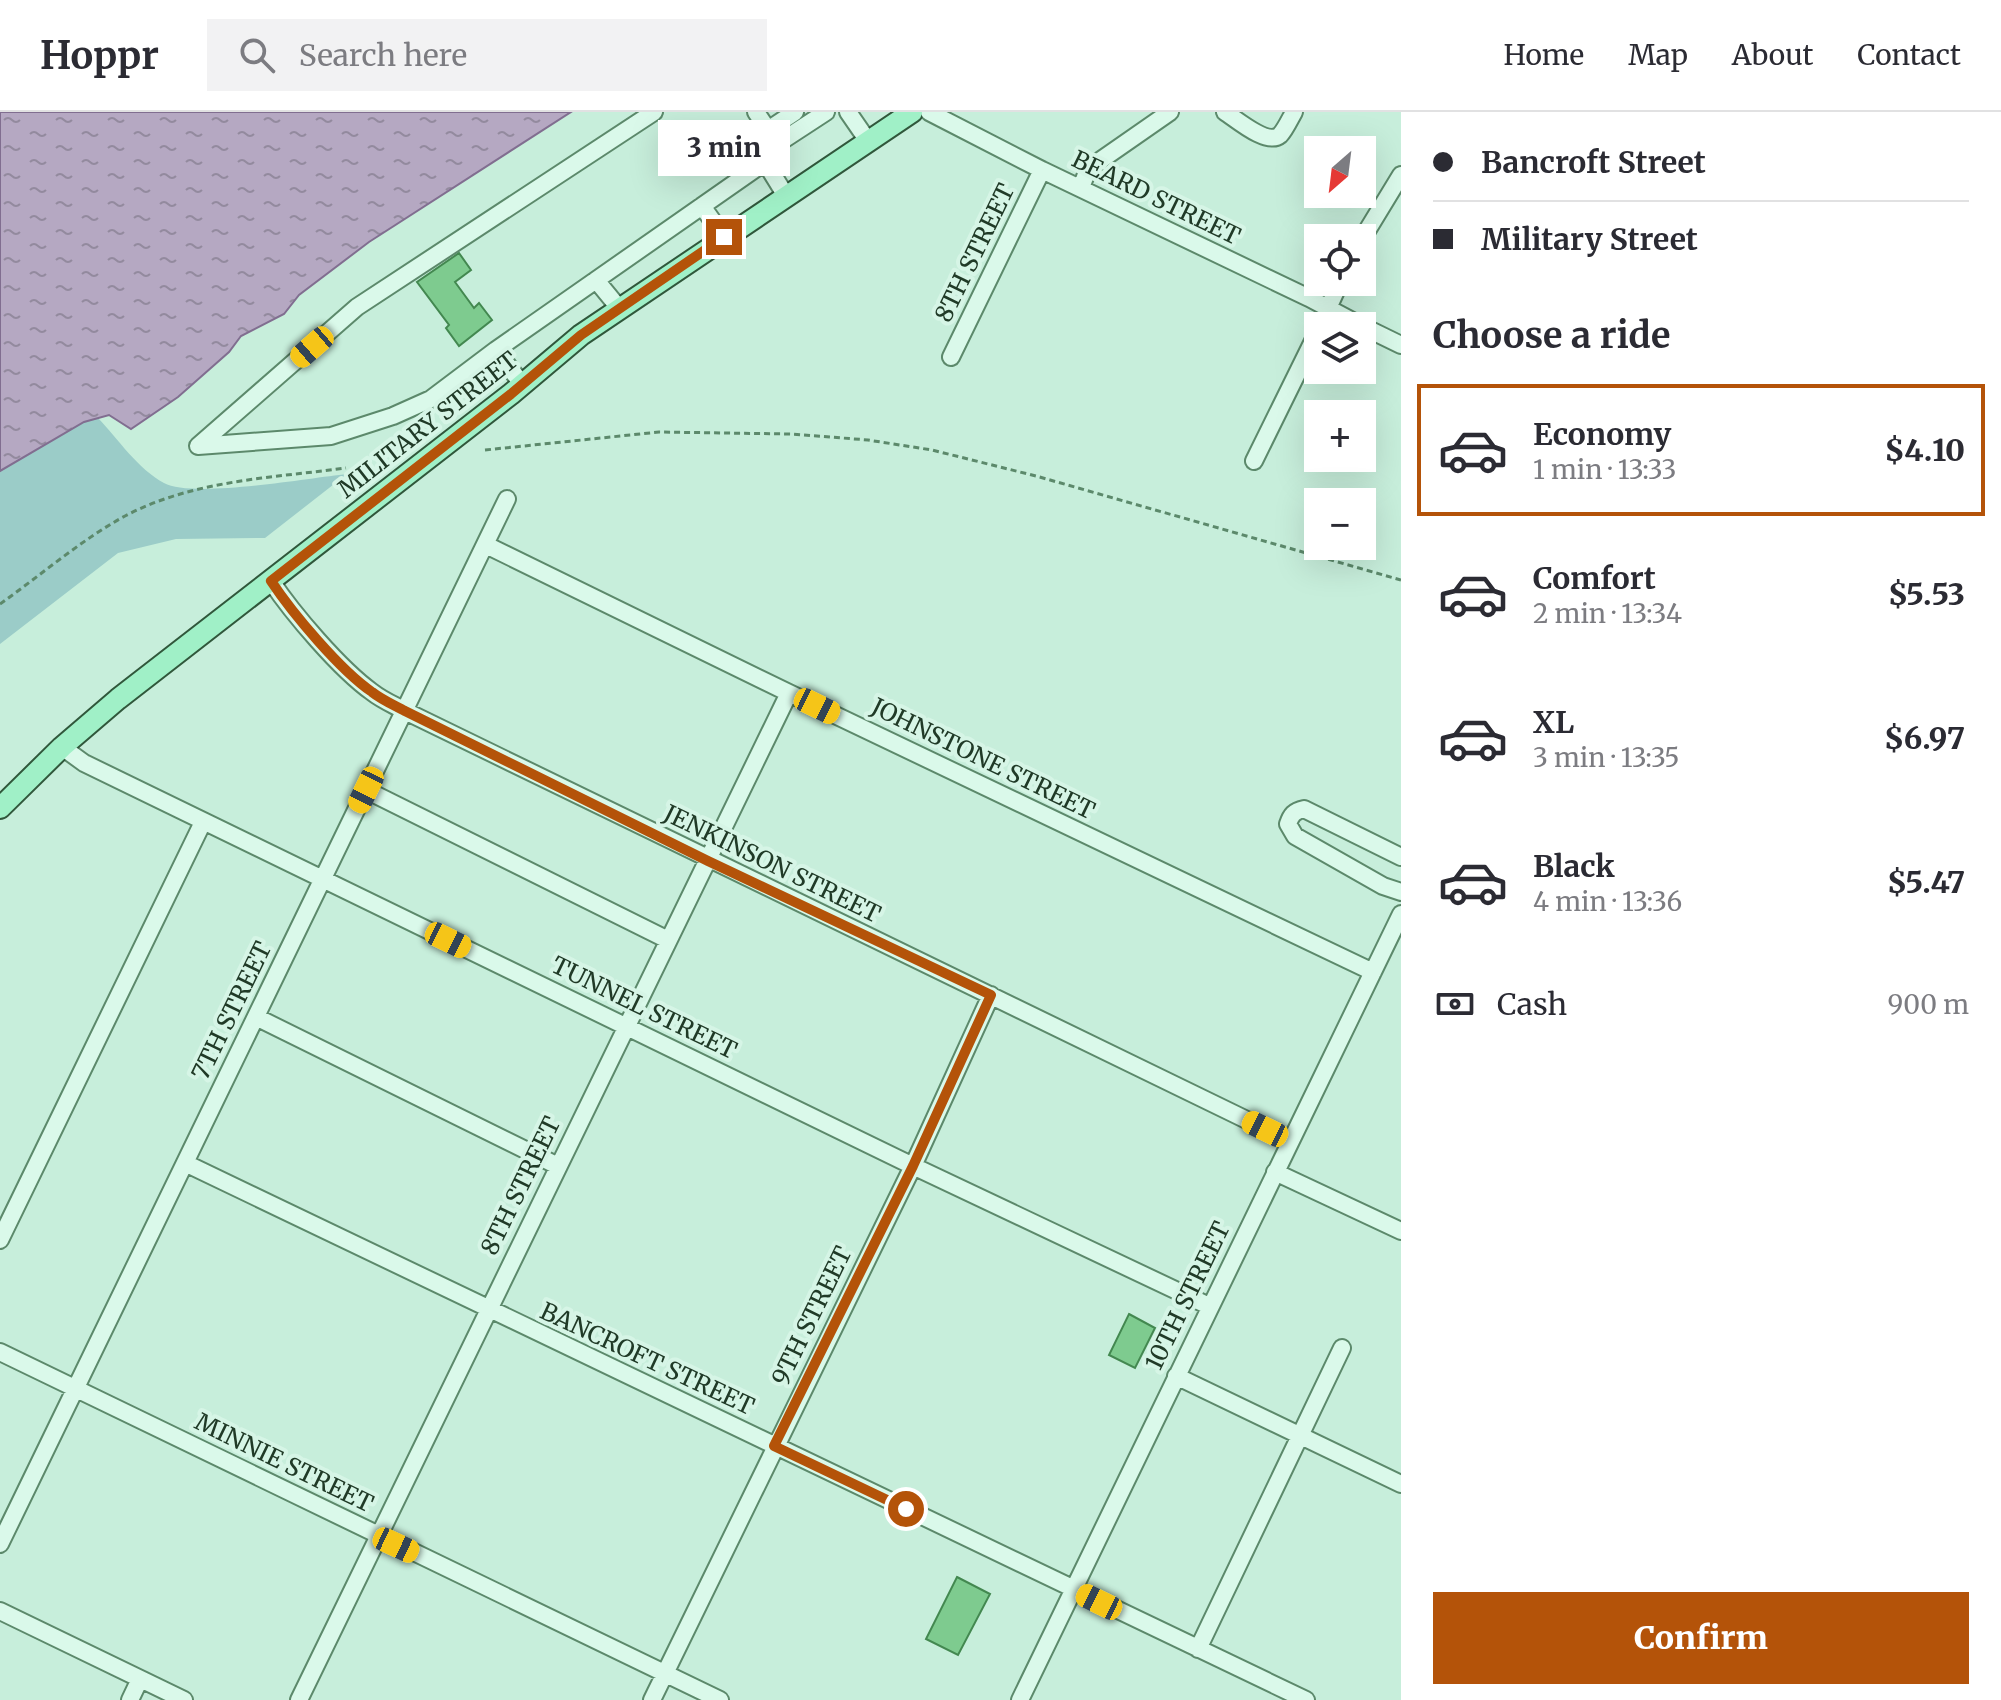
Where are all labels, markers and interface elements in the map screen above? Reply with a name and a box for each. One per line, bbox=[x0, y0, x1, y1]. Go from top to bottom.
search box bbox=[207, 19, 767, 91]
text: Hoppr bbox=[40, 32, 159, 79]
icon: search bbox=[235, 33, 279, 77]
text: Search here bbox=[299, 36, 467, 74]
text: Home bbox=[1503, 37, 1584, 73]
text: Map bbox=[1628, 37, 1688, 73]
text: About bbox=[1732, 37, 1813, 73]
text: Contact bbox=[1857, 37, 1961, 73]
callout: 3 min bbox=[658, 121, 790, 177]
text: 3 min bbox=[687, 131, 761, 164]
north arrow bbox=[1304, 136, 1376, 208]
map controls bbox=[1304, 136, 1376, 560]
street label: BEARD STREET bbox=[1067, 143, 1246, 252]
text: Bancroft Street bbox=[1481, 143, 1706, 181]
street label: 8TH STREET bbox=[928, 178, 1022, 327]
route end bbox=[706, 219, 742, 255]
text: Military Street bbox=[1481, 220, 1698, 258]
button: locate bbox=[1304, 224, 1376, 296]
button: layers bbox=[1304, 312, 1376, 384]
text: Choose a ride bbox=[1433, 313, 1670, 358]
car bbox=[286, 322, 338, 372]
street label: MILITARY STREET bbox=[331, 344, 524, 505]
button: + bbox=[1304, 400, 1376, 472]
icon: car bbox=[1437, 414, 1509, 486]
text: Economy bbox=[1533, 415, 1671, 453]
text: $4.10 bbox=[1885, 431, 1965, 469]
text: 1 min · 13:33 bbox=[1533, 453, 1676, 486]
button: − bbox=[1304, 488, 1376, 560]
icon: car bbox=[1437, 558, 1509, 630]
text: Comfort bbox=[1533, 559, 1656, 597]
text: $5.53 bbox=[1888, 575, 1965, 613]
text: 2 min · 13:34 bbox=[1533, 597, 1682, 630]
car bbox=[790, 685, 844, 727]
street label: JOHNSTONE STREET bbox=[866, 691, 1100, 826]
icon: car bbox=[1437, 702, 1509, 774]
text: XL bbox=[1533, 703, 1574, 741]
text: $6.97 bbox=[1884, 719, 1965, 757]
text: 3 min · 13:35 bbox=[1533, 741, 1680, 774]
car bbox=[345, 763, 387, 817]
street label: JENKINSON STREET bbox=[658, 797, 886, 930]
icon: car bbox=[1437, 846, 1509, 918]
text: Black bbox=[1533, 847, 1615, 885]
text: $5.47 bbox=[1887, 863, 1965, 901]
text: 4 min · 13:36 bbox=[1533, 885, 1682, 918]
car bbox=[421, 919, 475, 961]
street label: 7TH STREET bbox=[185, 936, 279, 1085]
street label: TUNNEL STREET bbox=[546, 949, 742, 1066]
icon: cash bbox=[1433, 982, 1477, 1026]
text: Cash bbox=[1497, 985, 1567, 1023]
text: 900 m bbox=[1888, 988, 1969, 1021]
car bbox=[1238, 1108, 1292, 1150]
street label: 8TH STREET bbox=[474, 1111, 568, 1260]
street label: 10TH STREET bbox=[1138, 1216, 1237, 1375]
street label: 9TH STREET bbox=[765, 1241, 859, 1390]
street label: BANCROFT STREET bbox=[535, 1295, 760, 1422]
street label: MINNIE STREET bbox=[190, 1406, 379, 1519]
route start bbox=[888, 1491, 924, 1527]
car bbox=[369, 1524, 423, 1566]
car bbox=[1072, 1581, 1126, 1623]
button: Confirm bbox=[1433, 1592, 1969, 1684]

